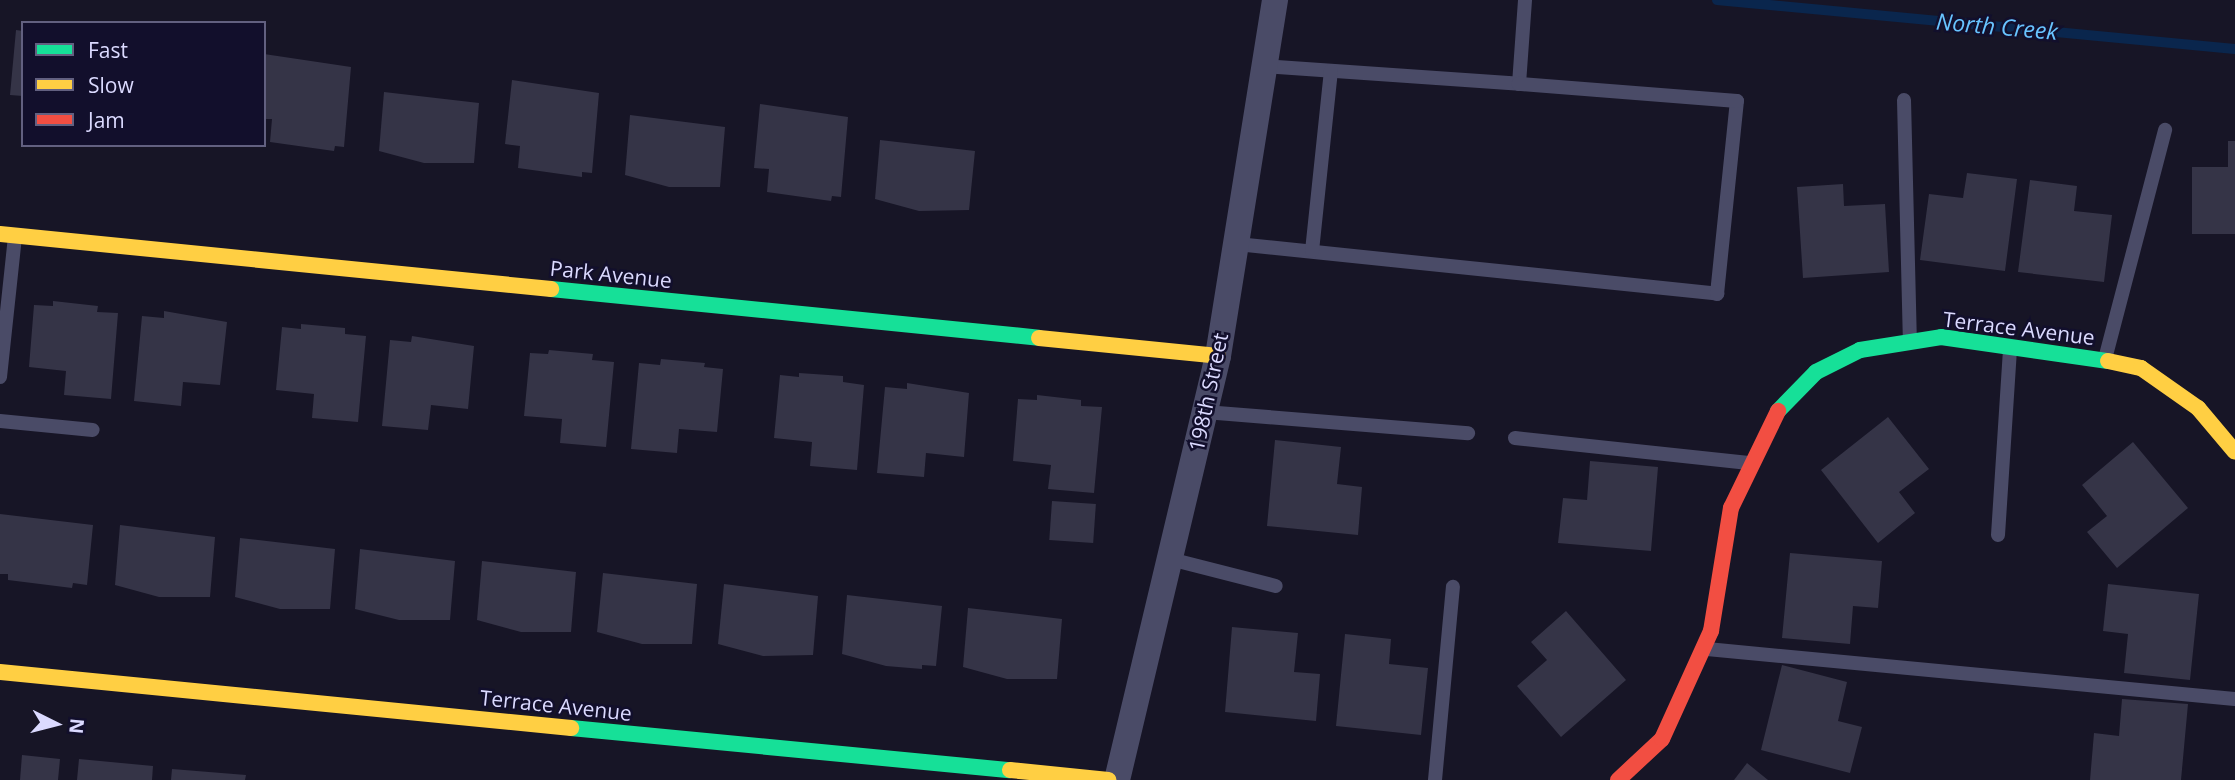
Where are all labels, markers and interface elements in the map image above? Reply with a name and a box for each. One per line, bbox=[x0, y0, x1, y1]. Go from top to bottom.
water label: North Creek bbox=[1935, 7, 2059, 45]
legend bbox=[21, 21, 266, 147]
text: Fast bbox=[88, 36, 128, 64]
text: Slow bbox=[88, 71, 134, 99]
text: Jam bbox=[88, 106, 125, 134]
street label: Park Avenue bbox=[549, 255, 673, 293]
street label: Terrace Avenue bbox=[1942, 306, 2096, 350]
street label: 198th Street bbox=[1183, 330, 1233, 454]
street label: Terrace Avenue bbox=[479, 684, 633, 726]
north arrow bbox=[21, 689, 91, 759]
text: N bbox=[63, 717, 91, 735]

